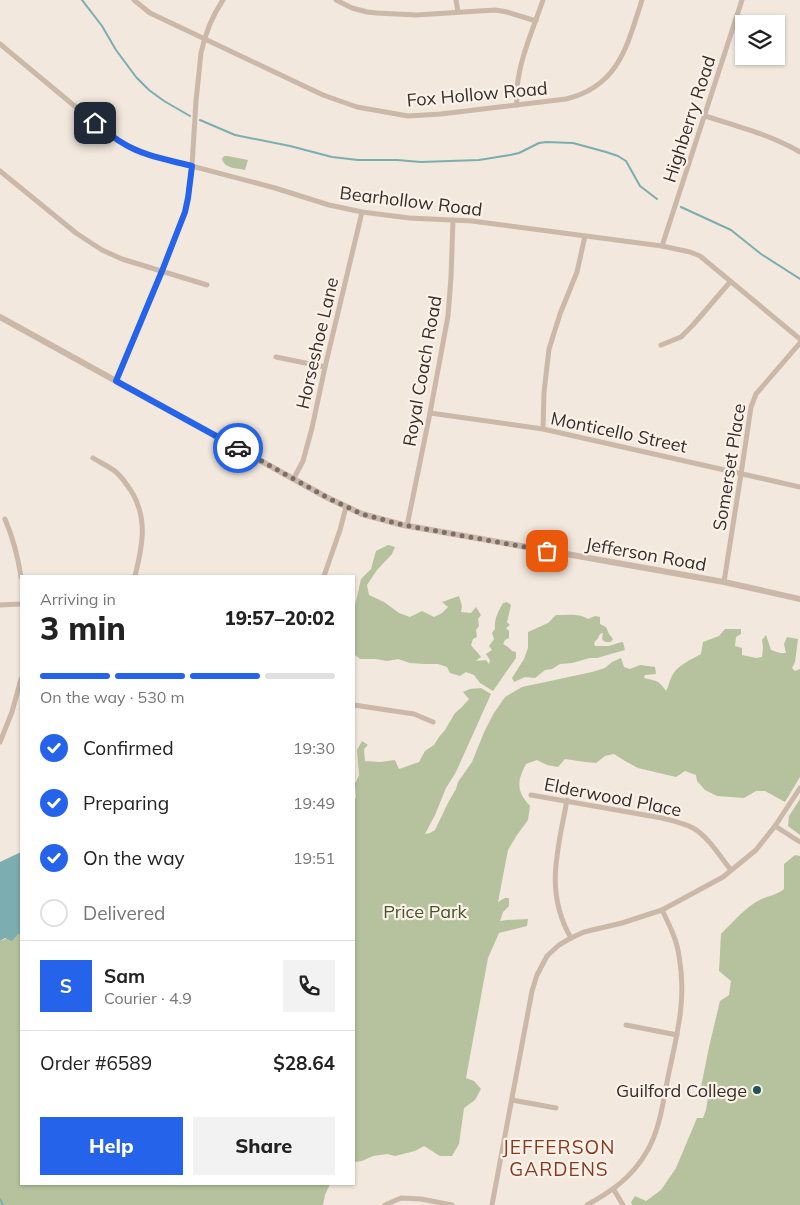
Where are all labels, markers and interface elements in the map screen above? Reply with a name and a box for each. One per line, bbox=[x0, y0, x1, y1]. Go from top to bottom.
map controls bbox=[735, 15, 785, 65]
button: layers bbox=[735, 15, 785, 65]
street label: Highberry Road bbox=[658, 53, 720, 185]
street label: Fox Hollow Road bbox=[406, 76, 548, 112]
pin bbox=[74, 102, 116, 144]
icon: home bbox=[81, 109, 109, 137]
street label: Bearhollow Road bbox=[338, 181, 484, 221]
street label: Horseshoe Lane bbox=[291, 275, 343, 411]
street label: Royal Coach Road bbox=[397, 294, 447, 448]
street label: Somerset Place bbox=[708, 402, 750, 532]
street label: Monticello Street bbox=[549, 406, 689, 458]
courier bbox=[213, 423, 263, 473]
icon: car bbox=[224, 434, 252, 462]
pin bbox=[526, 530, 568, 572]
street label: Jefferson Road bbox=[584, 532, 708, 576]
icon: bag bbox=[533, 537, 561, 565]
text: Arriving in bbox=[40, 589, 116, 609]
text: 19:57–20:02 bbox=[224, 606, 335, 630]
text: 3 min bbox=[40, 608, 126, 648]
text: On the way · 530 m bbox=[40, 687, 185, 707]
icon: check bbox=[40, 734, 68, 762]
text: Confirmed bbox=[83, 736, 174, 760]
text: 19:30 bbox=[293, 738, 335, 758]
street label: Elderwood Place bbox=[542, 772, 684, 822]
icon: check bbox=[40, 789, 68, 817]
text: Preparing bbox=[83, 791, 169, 815]
text: 19:49 bbox=[293, 793, 335, 813]
icon: check bbox=[40, 844, 68, 872]
text: On the way bbox=[83, 846, 185, 870]
text: 19:51 bbox=[293, 848, 335, 868]
park label: Price Park bbox=[383, 900, 467, 923]
text: Delivered bbox=[83, 901, 165, 925]
button: phone bbox=[283, 960, 335, 1012]
text: Sam bbox=[104, 964, 145, 988]
text: S bbox=[60, 974, 72, 998]
text: Courier · 4.9 bbox=[104, 988, 192, 1008]
text: Order #6589 bbox=[40, 1051, 152, 1075]
text: $28.64 bbox=[273, 1051, 335, 1075]
place label: Guilford College bbox=[616, 1079, 747, 1102]
marker: Guilford College bbox=[751, 1084, 763, 1096]
button: Help bbox=[40, 1117, 183, 1175]
button: Share bbox=[193, 1117, 335, 1175]
district label: JEFFERSON GARDENS bbox=[503, 1135, 615, 1181]

